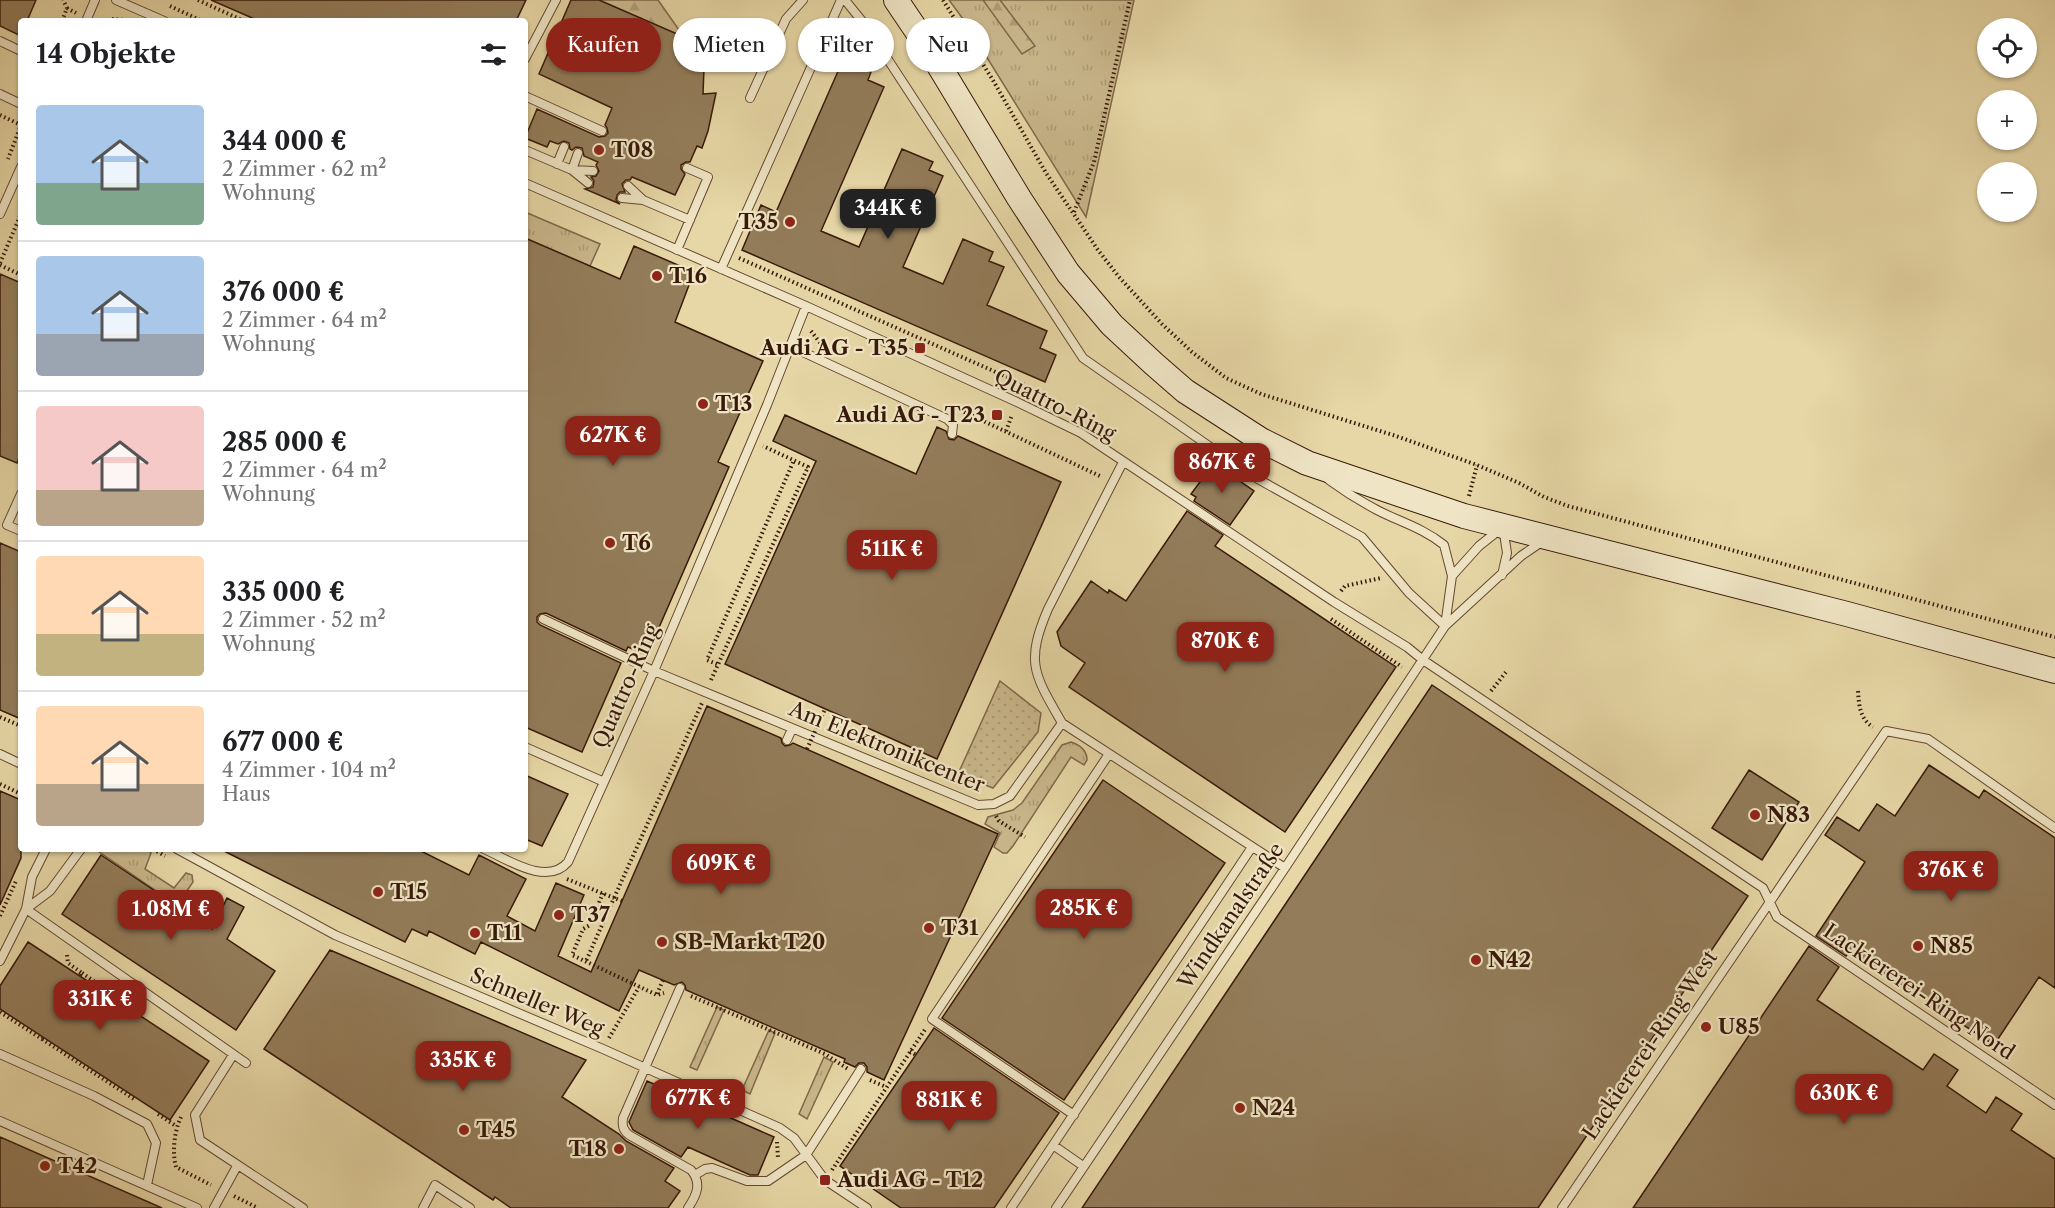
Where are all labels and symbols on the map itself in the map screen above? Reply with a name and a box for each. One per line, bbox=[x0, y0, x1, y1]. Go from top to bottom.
place label: T08 bbox=[611, 137, 653, 162]
marker: T08 bbox=[592, 143, 606, 157]
pin: 344K € bbox=[839, 189, 937, 240]
place label: T35 bbox=[738, 209, 778, 234]
marker: T35 bbox=[783, 215, 797, 229]
place label: T16 bbox=[669, 263, 707, 288]
marker: T16 bbox=[650, 269, 664, 283]
place label: Audi AG - T35 bbox=[759, 335, 908, 360]
marker: Audi AG - T35 bbox=[913, 341, 927, 355]
street label: Quattro-Ring bbox=[990, 363, 1121, 446]
place label: T13 bbox=[715, 391, 753, 416]
marker: T13 bbox=[696, 397, 710, 411]
place label: Audi AG - T23 bbox=[835, 402, 985, 427]
marker: Audi AG - T23 bbox=[990, 408, 1004, 422]
pin: 627K € bbox=[564, 416, 662, 467]
pin: 867K € bbox=[1173, 443, 1271, 494]
place label: T6 bbox=[622, 530, 651, 555]
pin: 511K € bbox=[843, 530, 941, 581]
marker: T6 bbox=[603, 536, 617, 550]
street label: Quattro-Ring bbox=[587, 619, 664, 752]
pin: 870K € bbox=[1176, 622, 1274, 673]
street label: Am Elektronikcenter bbox=[785, 695, 989, 797]
place label: N83 bbox=[1767, 802, 1810, 827]
marker: N83 bbox=[1748, 808, 1762, 822]
street label: Windkanalstraße bbox=[1172, 838, 1289, 994]
pin: 609K € bbox=[672, 844, 770, 895]
pin: 376K € bbox=[1902, 851, 2000, 902]
place label: T15 bbox=[390, 879, 427, 904]
marker: T15 bbox=[371, 885, 385, 899]
pin: 285K € bbox=[1035, 889, 1133, 940]
pin: 1.08M € bbox=[116, 890, 226, 941]
place label: T37 bbox=[571, 902, 610, 927]
marker: T37 bbox=[552, 908, 566, 922]
place label: T31 bbox=[941, 915, 979, 940]
street label: Lackiererei-Ring Nord bbox=[1819, 918, 2020, 1065]
place label: T11 bbox=[487, 920, 523, 945]
marker: T31 bbox=[922, 921, 936, 935]
marker: T11 bbox=[468, 926, 482, 940]
place label: SB-Markt T20 bbox=[674, 929, 825, 954]
place label: N85 bbox=[1930, 933, 1973, 958]
marker: SB-Markt T20 bbox=[655, 935, 669, 949]
marker: N85 bbox=[1911, 939, 1925, 953]
street label: Lackiererei-Ring West bbox=[1577, 945, 1723, 1144]
place label: N42 bbox=[1488, 947, 1531, 972]
marker: N42 bbox=[1469, 953, 1483, 967]
street label: Schneller Weg bbox=[466, 962, 609, 1041]
pin: 331K € bbox=[51, 980, 149, 1031]
place label: U85 bbox=[1718, 1014, 1760, 1039]
marker: U85 bbox=[1699, 1020, 1713, 1034]
pin: 335K € bbox=[414, 1041, 512, 1092]
pin: 630K € bbox=[1795, 1074, 1893, 1125]
pin: 677K € bbox=[649, 1079, 747, 1130]
pin: 881K € bbox=[900, 1081, 998, 1132]
place label: N24 bbox=[1252, 1095, 1295, 1120]
marker: N24 bbox=[1233, 1101, 1247, 1115]
place label: T45 bbox=[476, 1117, 516, 1142]
marker: T45 bbox=[457, 1123, 471, 1137]
place label: T18 bbox=[568, 1136, 607, 1161]
marker: T18 bbox=[612, 1142, 626, 1156]
place label: T42 bbox=[57, 1153, 97, 1178]
marker: T42 bbox=[38, 1159, 52, 1173]
place label: Audi AG - T12 bbox=[836, 1167, 983, 1192]
marker: Audi AG - T12 bbox=[818, 1173, 832, 1187]

